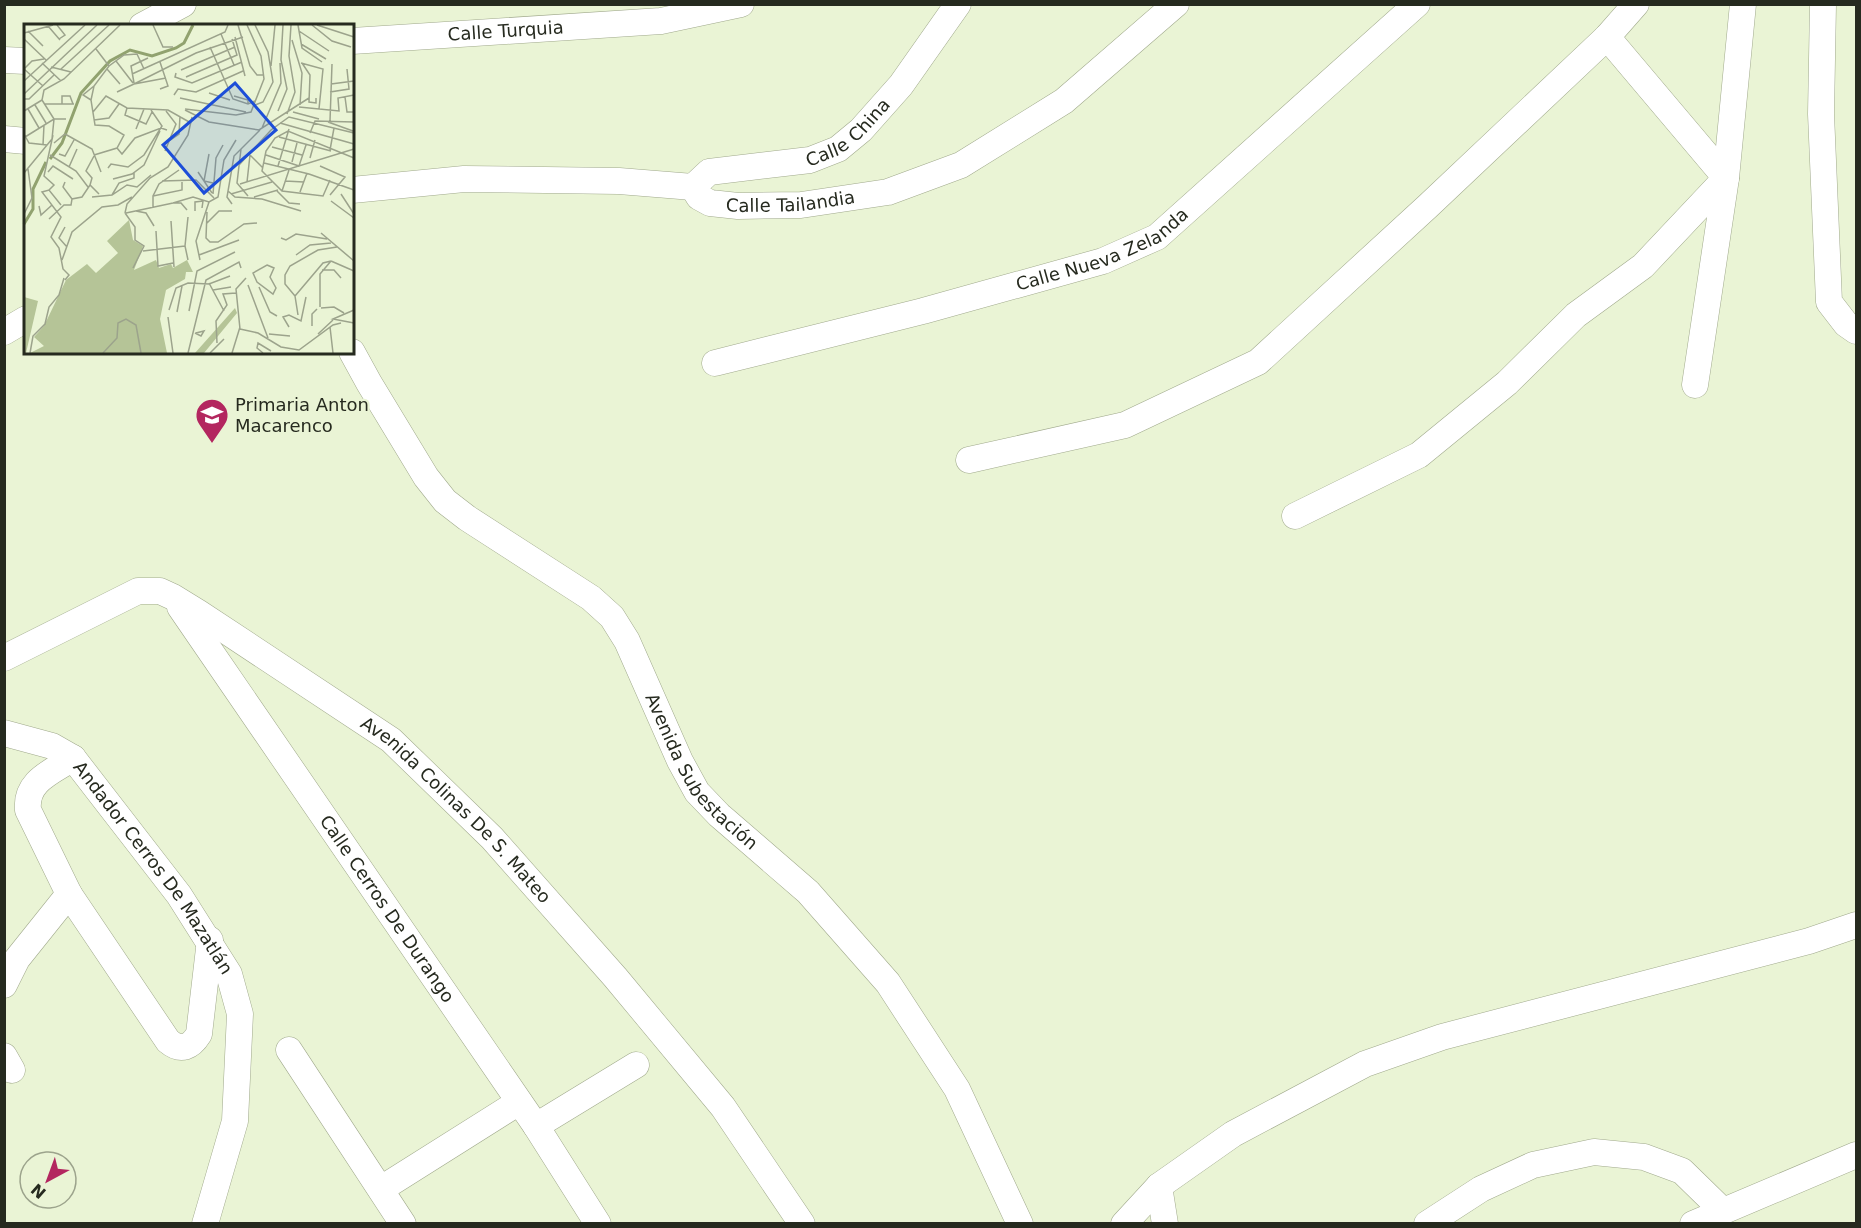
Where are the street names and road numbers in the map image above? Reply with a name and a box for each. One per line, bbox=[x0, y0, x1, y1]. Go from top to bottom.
street label: Calle Turquia bbox=[447, 16, 564, 45]
street label: Calle China bbox=[803, 94, 894, 171]
street label: Calle Tailandia bbox=[725, 186, 856, 216]
street label: Calle Nueva Zelanda bbox=[1014, 203, 1192, 295]
street label: Avenida Subestación bbox=[641, 690, 762, 854]
street label: Avenida Colinas De S. Mateo bbox=[357, 712, 556, 907]
street label: Andador Cerros De Mazatlán bbox=[69, 757, 237, 978]
street label: Calle Cerros De Durango bbox=[316, 811, 459, 1006]

